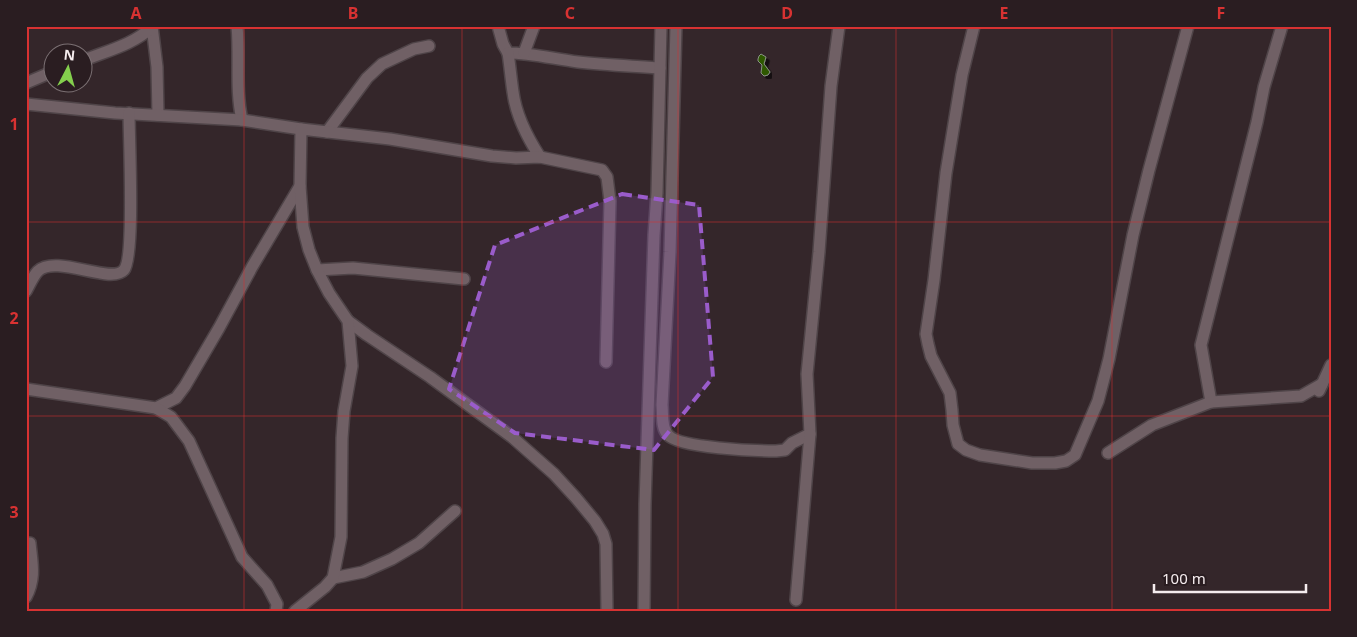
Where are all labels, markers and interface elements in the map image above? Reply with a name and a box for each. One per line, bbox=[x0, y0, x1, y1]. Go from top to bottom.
text: A bbox=[130, 2, 142, 24]
text: B bbox=[348, 2, 358, 24]
text: C bbox=[565, 2, 575, 24]
text: D bbox=[781, 2, 793, 24]
text: E bbox=[1000, 2, 1009, 24]
text: F bbox=[1217, 2, 1225, 24]
north arrow bbox=[42, 42, 92, 92]
text: N bbox=[63, 45, 76, 65]
text: 1 bbox=[9, 113, 19, 135]
text: 2 bbox=[9, 307, 19, 329]
text: 3 bbox=[9, 501, 19, 523]
scale bar bbox=[1154, 562, 1307, 594]
text: 100 m bbox=[1162, 568, 1206, 588]

